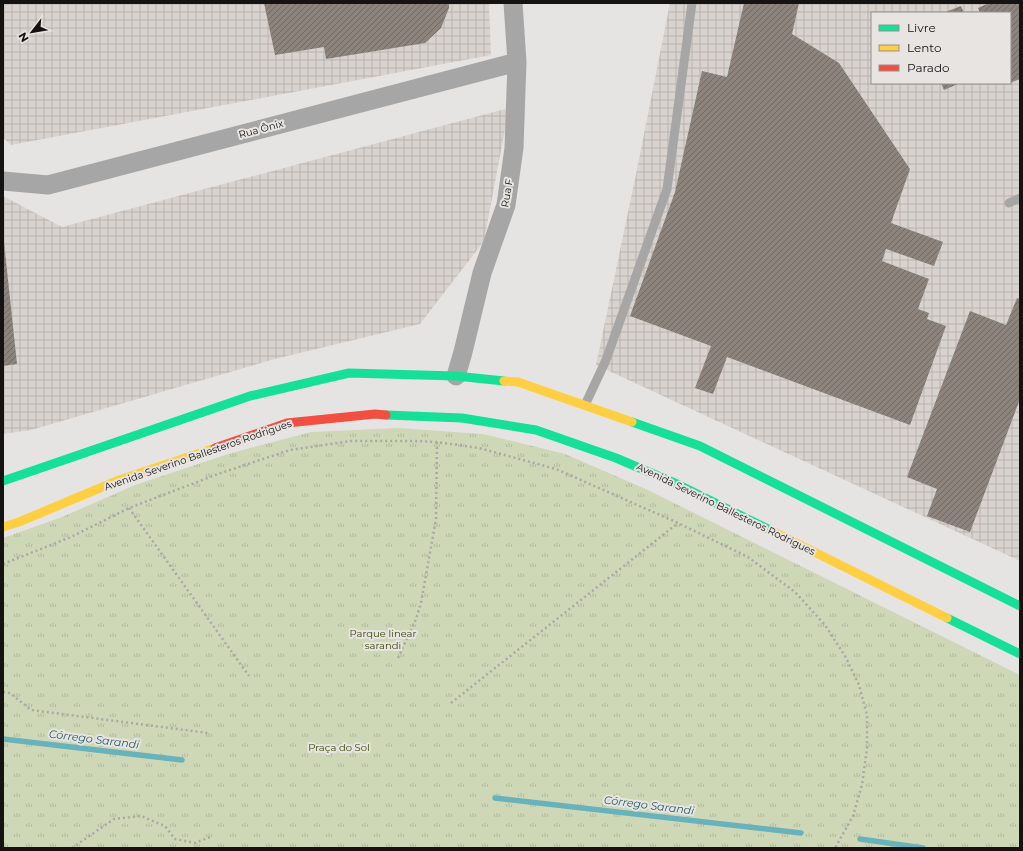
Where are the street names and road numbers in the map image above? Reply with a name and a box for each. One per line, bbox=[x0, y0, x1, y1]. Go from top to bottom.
street label: Rua Ônix bbox=[237, 117, 285, 141]
street label: Rua F bbox=[498, 178, 516, 208]
street label: Avenida Severino Ballesteros Rodrigues bbox=[103, 417, 294, 493]
street label: Avenida Severino Ballesteros Rodrigues bbox=[634, 460, 818, 558]

